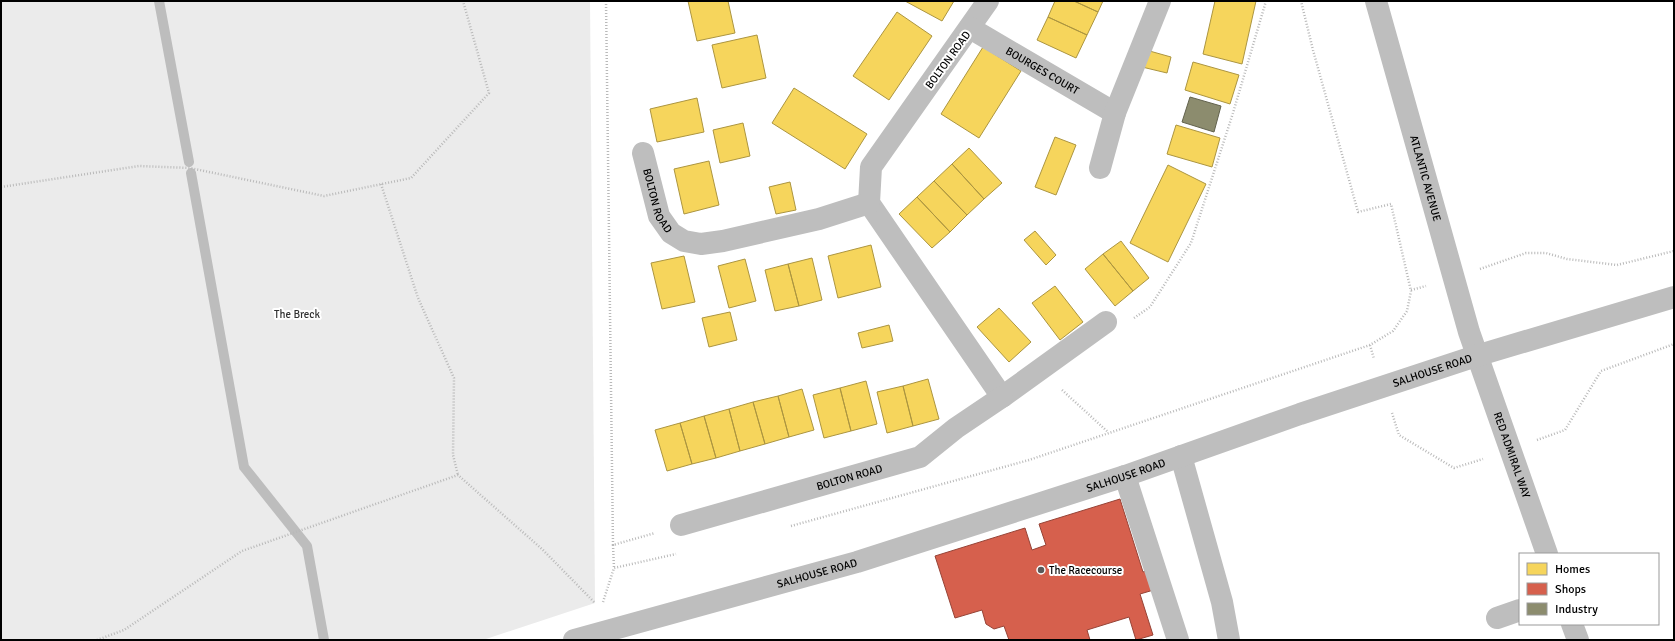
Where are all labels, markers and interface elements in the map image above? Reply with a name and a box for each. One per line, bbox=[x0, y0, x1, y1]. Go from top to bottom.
street label: BOLTON ROAD bbox=[923, 29, 973, 91]
street label: BOURGES COURT bbox=[1004, 44, 1082, 97]
street label: ATLANTIC AVENUE bbox=[1407, 134, 1444, 223]
street label: BOLTON ROAD bbox=[641, 167, 675, 235]
park label: The Breck bbox=[274, 308, 320, 321]
street label: SALHOUSE ROAD bbox=[1391, 351, 1474, 390]
street label: RED ADMIRAL WAY bbox=[1491, 410, 1533, 500]
street label: SALHOUSE ROAD bbox=[1085, 456, 1167, 495]
street label: BOLTON ROAD bbox=[815, 462, 884, 493]
legend bbox=[1519, 553, 1659, 625]
street label: SALHOUSE ROAD bbox=[775, 556, 859, 590]
text: Homes bbox=[1555, 562, 1590, 577]
place label: The Racecourse bbox=[1049, 564, 1122, 577]
marker: The Racecourse bbox=[1036, 565, 1046, 575]
text: Shops bbox=[1555, 582, 1586, 597]
text: Industry bbox=[1555, 602, 1598, 617]

